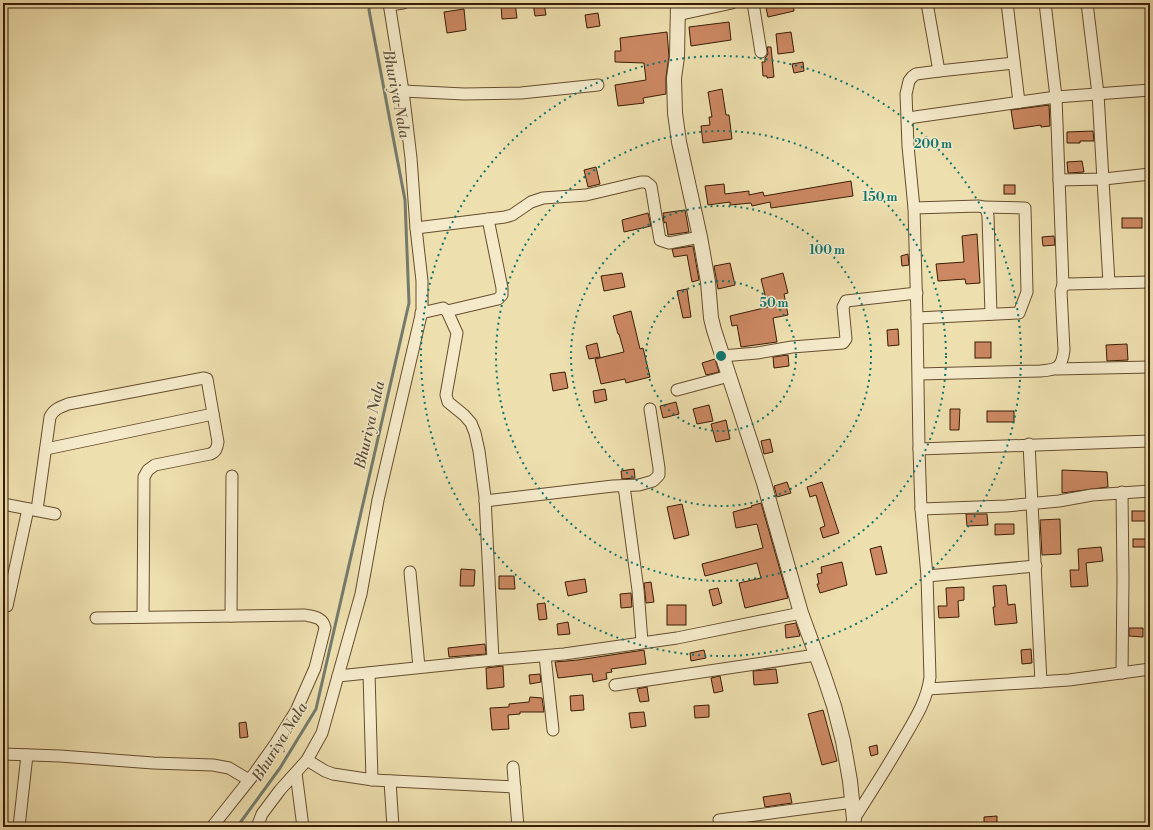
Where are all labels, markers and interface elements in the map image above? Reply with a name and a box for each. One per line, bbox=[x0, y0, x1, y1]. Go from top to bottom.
water label: Bhuriya Nala bbox=[378, 47, 414, 141]
text: 200 m bbox=[914, 137, 952, 152]
text: 150 m bbox=[863, 190, 897, 205]
text: 100 m bbox=[809, 243, 845, 258]
text: 50 m bbox=[759, 296, 789, 311]
centre of rings bbox=[714, 349, 728, 363]
water label: Bhuriya Nala bbox=[350, 378, 390, 472]
water label: Bhuriya Nala bbox=[248, 698, 312, 786]

